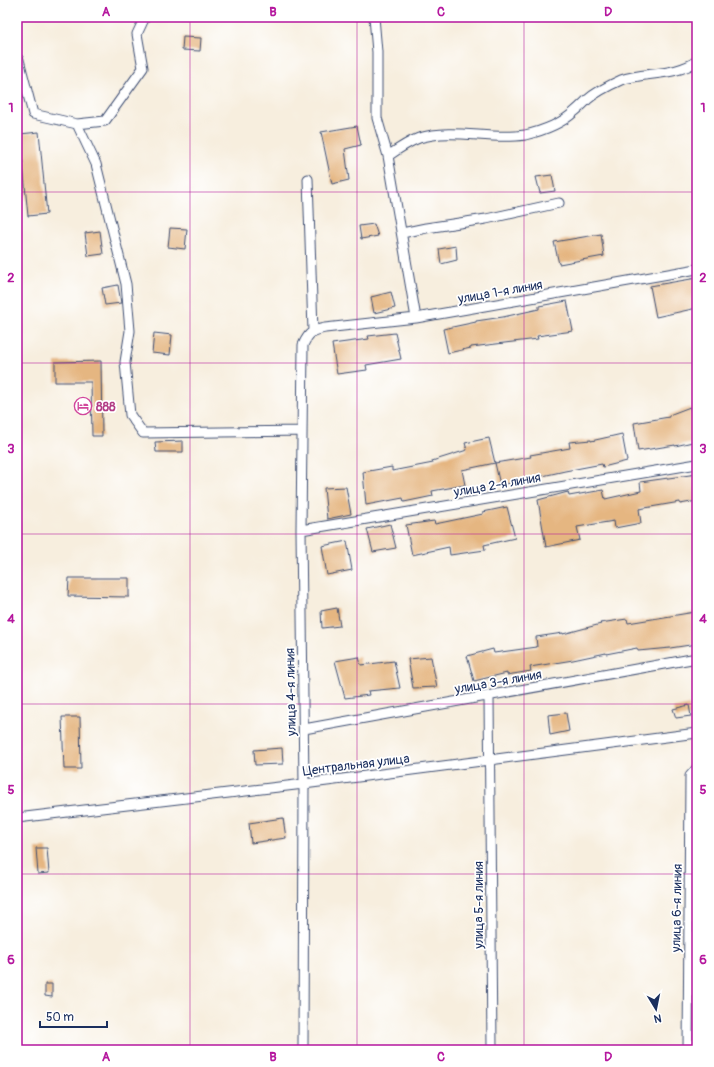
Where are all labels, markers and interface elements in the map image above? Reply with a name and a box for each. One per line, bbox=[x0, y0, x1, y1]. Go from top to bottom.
text: A bbox=[102, 4, 111, 20]
text: B bbox=[269, 4, 277, 20]
text: C bbox=[437, 4, 445, 20]
text: D bbox=[604, 4, 612, 20]
text: 1 bbox=[8, 100, 14, 116]
text: 1 bbox=[700, 100, 706, 116]
text: 2 bbox=[7, 270, 15, 286]
text: 2 bbox=[699, 270, 707, 286]
street label: улица 1-я линия bbox=[456, 277, 544, 307]
hotel icon: 888 bbox=[73, 396, 93, 416]
place label: 888 bbox=[96, 399, 116, 415]
text: 3 bbox=[7, 441, 15, 457]
text: 3 bbox=[699, 441, 707, 457]
street label: улица 2-я линия bbox=[451, 469, 542, 501]
text: 4 bbox=[7, 611, 15, 627]
text: 4 bbox=[699, 611, 707, 627]
street label: улица 4-я линия bbox=[282, 648, 300, 737]
street label: улица 3-я линия bbox=[453, 666, 543, 698]
street label: Центральная улица bbox=[302, 751, 410, 779]
text: 5 bbox=[7, 782, 15, 798]
text: 5 bbox=[699, 782, 707, 798]
street label: улица 5-я линия bbox=[471, 861, 487, 950]
street label: улица 6-я линия bbox=[668, 864, 686, 953]
text: 6 bbox=[7, 952, 15, 968]
text: 6 bbox=[699, 952, 707, 968]
north arrow bbox=[636, 989, 676, 1029]
scale bar bbox=[40, 1003, 107, 1029]
text: 50 m bbox=[46, 1010, 74, 1025]
text: N bbox=[652, 1011, 662, 1026]
text: A bbox=[102, 1049, 111, 1065]
text: B bbox=[269, 1049, 277, 1065]
text: C bbox=[437, 1049, 445, 1065]
text: D bbox=[604, 1049, 612, 1065]

